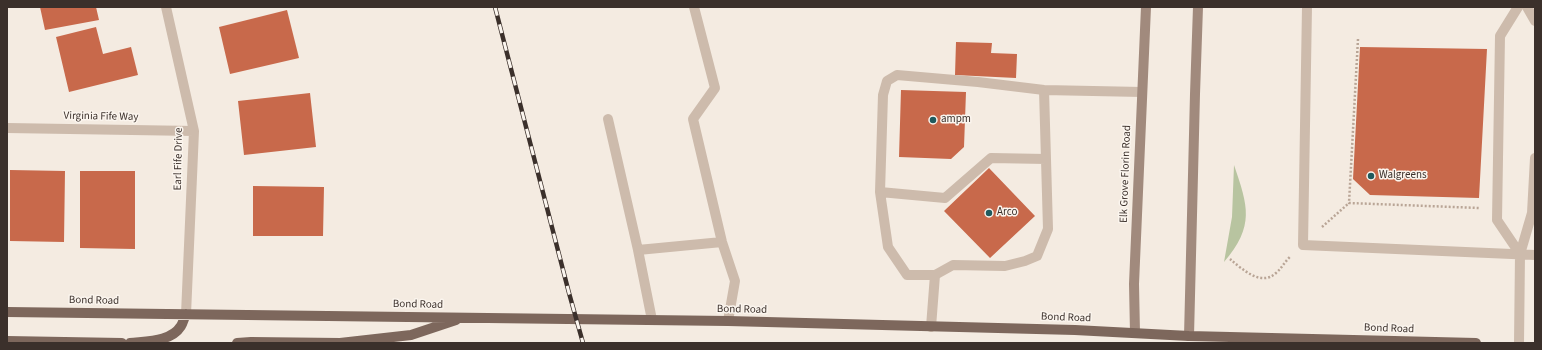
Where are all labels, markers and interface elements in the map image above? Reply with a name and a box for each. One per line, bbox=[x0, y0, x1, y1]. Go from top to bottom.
street label: Virginia Fife Way bbox=[63, 110, 139, 124]
place label: ampm bbox=[941, 113, 971, 127]
marker: ampm bbox=[928, 115, 938, 125]
street label: Elk Grove Florin Road bbox=[1118, 125, 1134, 223]
street label: Earl Fife Drive bbox=[172, 127, 186, 191]
place label: Walgreens bbox=[1379, 169, 1427, 183]
marker: Walgreens bbox=[1366, 171, 1376, 181]
place label: Arco bbox=[997, 206, 1017, 220]
marker: Arco bbox=[984, 208, 994, 218]
street label: Bond Road bbox=[69, 294, 119, 308]
street label: Bond Road bbox=[393, 298, 443, 312]
street label: Bond Road bbox=[717, 303, 767, 317]
street label: Bond Road bbox=[1041, 311, 1091, 325]
street label: Bond Road bbox=[1364, 322, 1414, 336]

